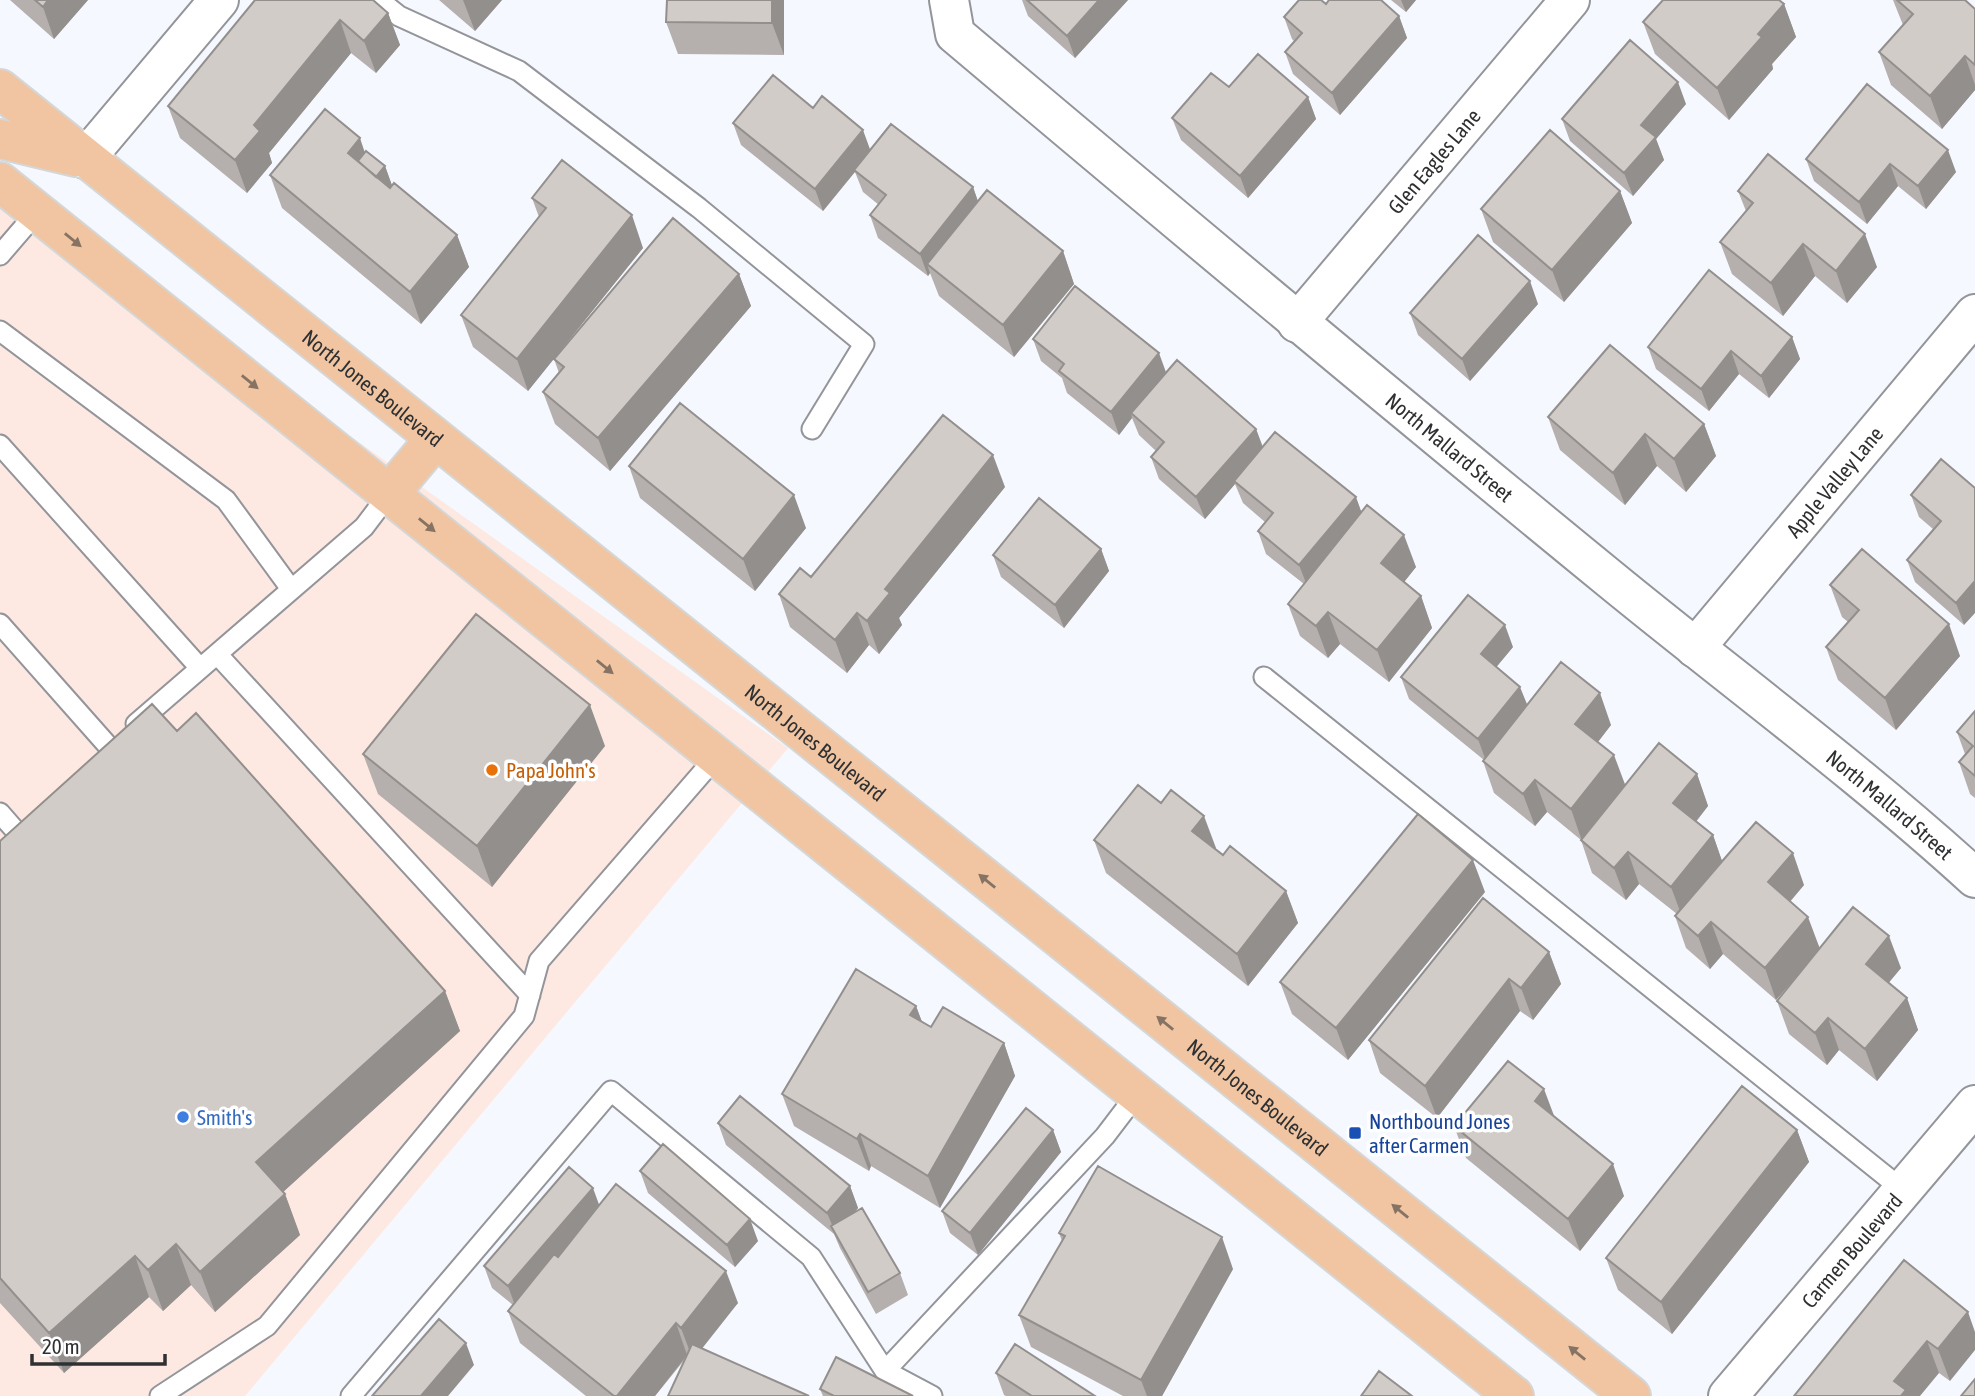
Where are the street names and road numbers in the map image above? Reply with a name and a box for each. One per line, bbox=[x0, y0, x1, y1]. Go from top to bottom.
street label: Glen Eagles Lane bbox=[1383, 104, 1485, 218]
street label: North Jones Boulevard bbox=[298, 324, 448, 451]
street label: North Mallard Street bbox=[1381, 388, 1518, 506]
street label: Apple Valley Lane bbox=[1781, 422, 1888, 542]
street label: North Jones Boulevard bbox=[740, 679, 891, 806]
street label: North Mallard Street bbox=[1822, 745, 1958, 864]
street label: North Jones Boulevard bbox=[1183, 1034, 1333, 1161]
street label: Carmen Boulevard bbox=[1796, 1188, 1907, 1312]

